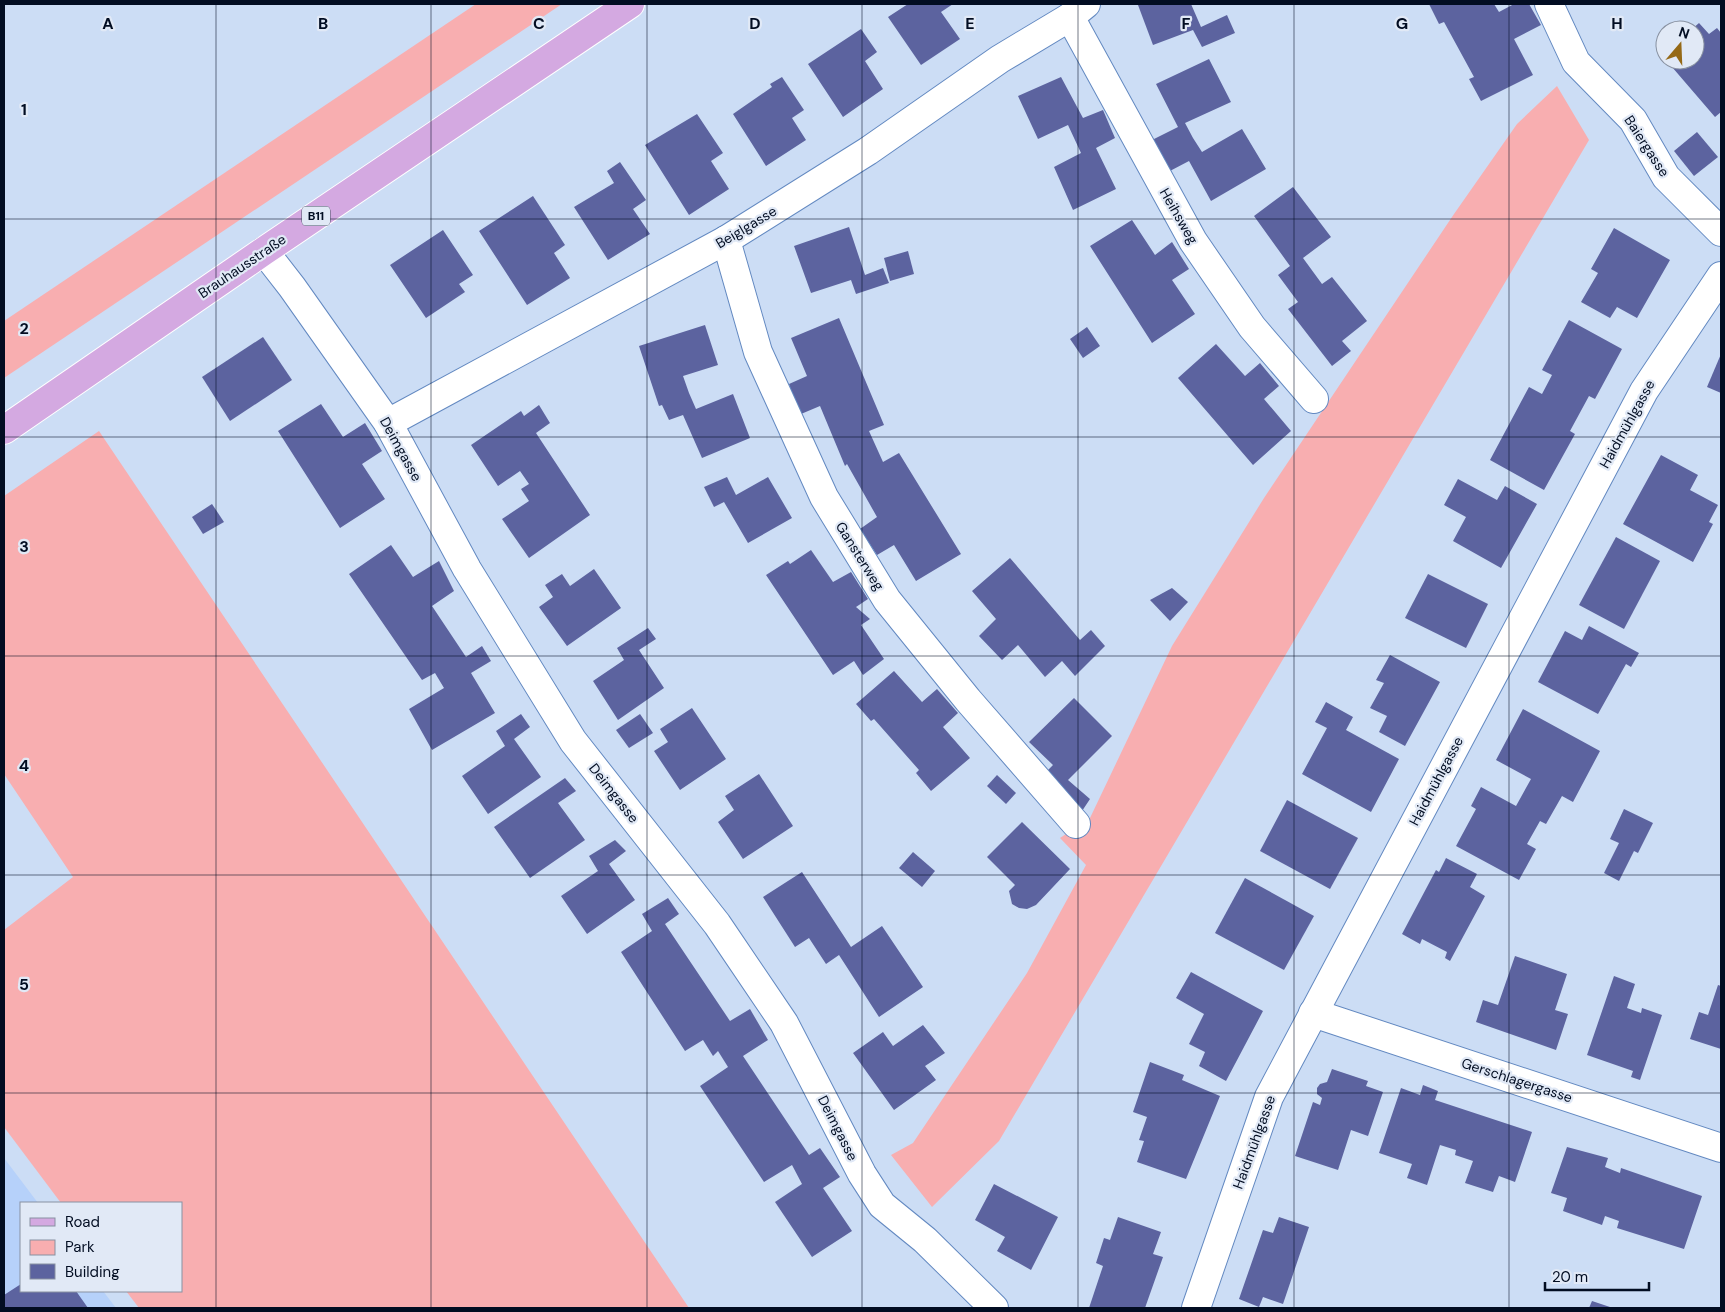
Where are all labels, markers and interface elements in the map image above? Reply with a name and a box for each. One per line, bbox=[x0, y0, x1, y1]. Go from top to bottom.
text: A bbox=[102, 13, 114, 34]
text: B bbox=[318, 13, 328, 34]
text: C bbox=[533, 13, 545, 34]
text: D bbox=[749, 13, 761, 34]
text: E bbox=[965, 13, 975, 34]
text: F bbox=[1182, 13, 1191, 34]
text: G bbox=[1396, 13, 1408, 34]
text: H bbox=[1611, 13, 1623, 34]
north arrow bbox=[1655, 20, 1705, 70]
text: N bbox=[1676, 23, 1692, 43]
text: 1 bbox=[21, 99, 27, 120]
street label: Baiergasse bbox=[1620, 112, 1674, 180]
street label: Heihsweg bbox=[1156, 185, 1202, 247]
street label: Beiglgasse bbox=[712, 202, 780, 252]
road number: B11 bbox=[302, 207, 330, 226]
street label: Brauhausstraße bbox=[195, 230, 289, 302]
text: 2 bbox=[19, 318, 29, 339]
street label: Haidmühlgasse bbox=[1595, 377, 1659, 471]
street label: Deimgasse bbox=[376, 414, 426, 484]
street label: Gansterweg bbox=[832, 518, 888, 594]
text: 3 bbox=[19, 536, 29, 557]
street label: Haidmühlgasse bbox=[1405, 733, 1467, 829]
text: 4 bbox=[19, 755, 29, 776]
street label: Deimgasse bbox=[585, 760, 643, 826]
text: 5 bbox=[19, 974, 29, 995]
street label: Gerschlagergasse bbox=[1459, 1054, 1575, 1106]
street label: Deimgasse bbox=[814, 1092, 862, 1164]
street label: Haidmühlgasse bbox=[1229, 1093, 1279, 1191]
legend bbox=[20, 1202, 182, 1292]
text: Road bbox=[65, 1212, 100, 1232]
text: Park bbox=[65, 1237, 95, 1257]
scale bar bbox=[1545, 1260, 1649, 1292]
text: Building bbox=[65, 1262, 120, 1282]
text: 20 m bbox=[1552, 1267, 1588, 1287]

